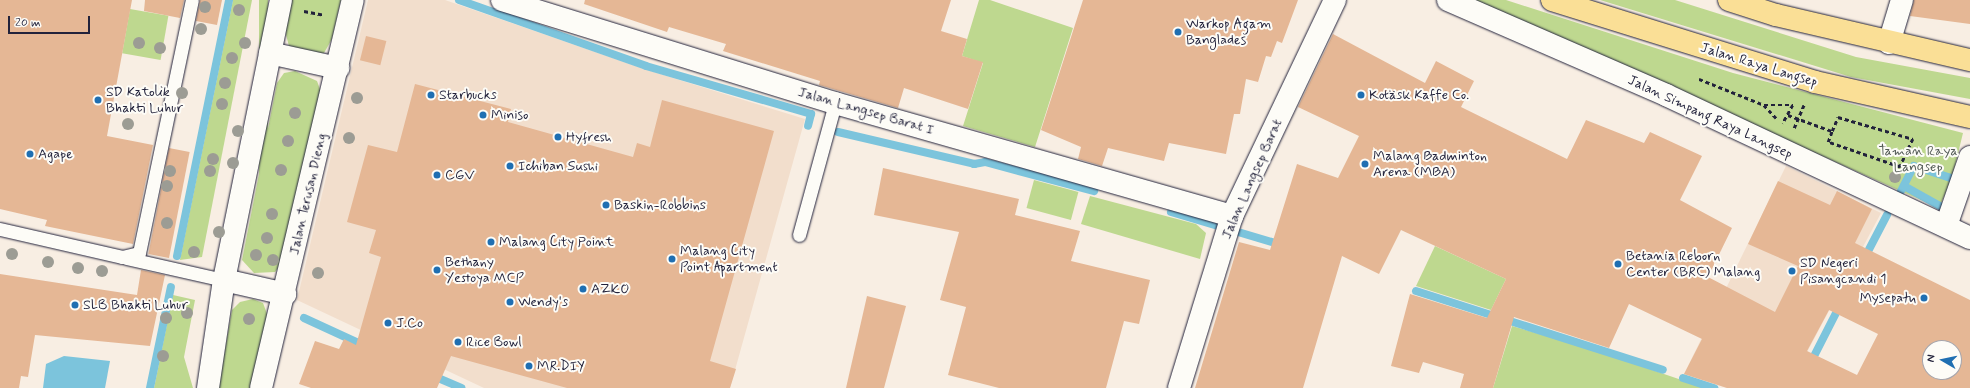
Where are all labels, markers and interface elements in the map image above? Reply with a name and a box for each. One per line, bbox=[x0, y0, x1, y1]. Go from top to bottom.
scale bar bbox=[10, 8, 92, 34]
text: 20 m bbox=[15, 15, 41, 31]
place label: Warkop Agam Banglades bbox=[1186, 16, 1269, 48]
marker: Warkop Agam Banglades bbox=[1173, 27, 1183, 37]
street label: Jalan Raya Langsep bbox=[1698, 39, 1820, 91]
street label: Jalan Simpang Raya Langsep bbox=[1627, 72, 1793, 162]
place label: SD Katolik Bhakti Luhur bbox=[106, 84, 183, 116]
street label: Jalan Langsep Barat I bbox=[797, 84, 935, 138]
place label: Starbucks bbox=[439, 87, 497, 103]
place label: Kotäsk Kaffe Co. bbox=[1369, 87, 1472, 103]
marker: Starbucks bbox=[426, 90, 436, 100]
marker: Kotäsk Kaffe Co. bbox=[1356, 90, 1366, 100]
marker: SD Katolik Bhakti Luhur bbox=[93, 95, 103, 105]
place label: Miniso bbox=[491, 107, 529, 123]
marker: Miniso bbox=[478, 110, 488, 120]
street label: Jalan Langsep Barat bbox=[1218, 117, 1286, 241]
place label: Hyfresh bbox=[566, 129, 612, 145]
marker: Hyfresh bbox=[553, 132, 563, 142]
street label: Jalan Terusan Dieng bbox=[286, 133, 330, 255]
park label: Taman Raya Langsep bbox=[1879, 143, 1957, 176]
place label: Agape bbox=[38, 146, 73, 162]
place label: Malang Badminton Arena (MBA) bbox=[1373, 148, 1493, 180]
marker: Agape bbox=[25, 149, 35, 159]
place label: Ichiban Sushi bbox=[518, 158, 597, 174]
marker: Malang Badminton Arena (MBA) bbox=[1360, 159, 1370, 169]
marker: Ichiban Sushi bbox=[505, 161, 515, 171]
place label: CGV bbox=[445, 167, 475, 183]
marker: CGV bbox=[432, 170, 442, 180]
place label: Baskin-Robbins bbox=[614, 197, 706, 213]
marker: Baskin-Robbins bbox=[601, 200, 611, 210]
place label: Malang City Point bbox=[499, 234, 608, 250]
marker: Malang City Point bbox=[486, 237, 496, 247]
place label: Malang City Point Apartment bbox=[680, 243, 778, 276]
place label: Betania Reborn Center (BRC) Malang bbox=[1626, 248, 1760, 280]
place label: Bethany Yestoya MCP bbox=[445, 254, 523, 286]
marker: Malang City Point Apartment bbox=[667, 254, 677, 264]
place label: SD Negeri Pisangcandi 1 bbox=[1800, 255, 1886, 288]
marker: Betania Reborn Center (BRC) Malang bbox=[1613, 259, 1623, 269]
marker: Bethany Yestoya MCP bbox=[432, 265, 442, 275]
marker: SD Negeri Pisangcandi 1 bbox=[1787, 266, 1797, 276]
place label: AZKO bbox=[591, 281, 629, 297]
marker: AZKO bbox=[578, 284, 588, 294]
place label: Mysepatu bbox=[1860, 290, 1916, 306]
marker: Mysepatu bbox=[1919, 293, 1929, 303]
place label: Wendy's bbox=[518, 294, 568, 310]
place label: SLB Bhakti Luhur bbox=[83, 297, 188, 313]
marker: Wendy's bbox=[505, 297, 515, 307]
marker: SLB Bhakti Luhur bbox=[70, 300, 80, 310]
place label: J.Co bbox=[396, 315, 423, 331]
marker: J.Co bbox=[383, 318, 393, 328]
place label: Rice Bowl bbox=[466, 334, 521, 350]
marker: Rice Bowl bbox=[453, 337, 463, 347]
north arrow bbox=[1922, 340, 1962, 380]
text: N bbox=[1924, 354, 1939, 363]
place label: MR.DIY bbox=[537, 358, 585, 374]
marker: MR.DIY bbox=[524, 361, 534, 371]

